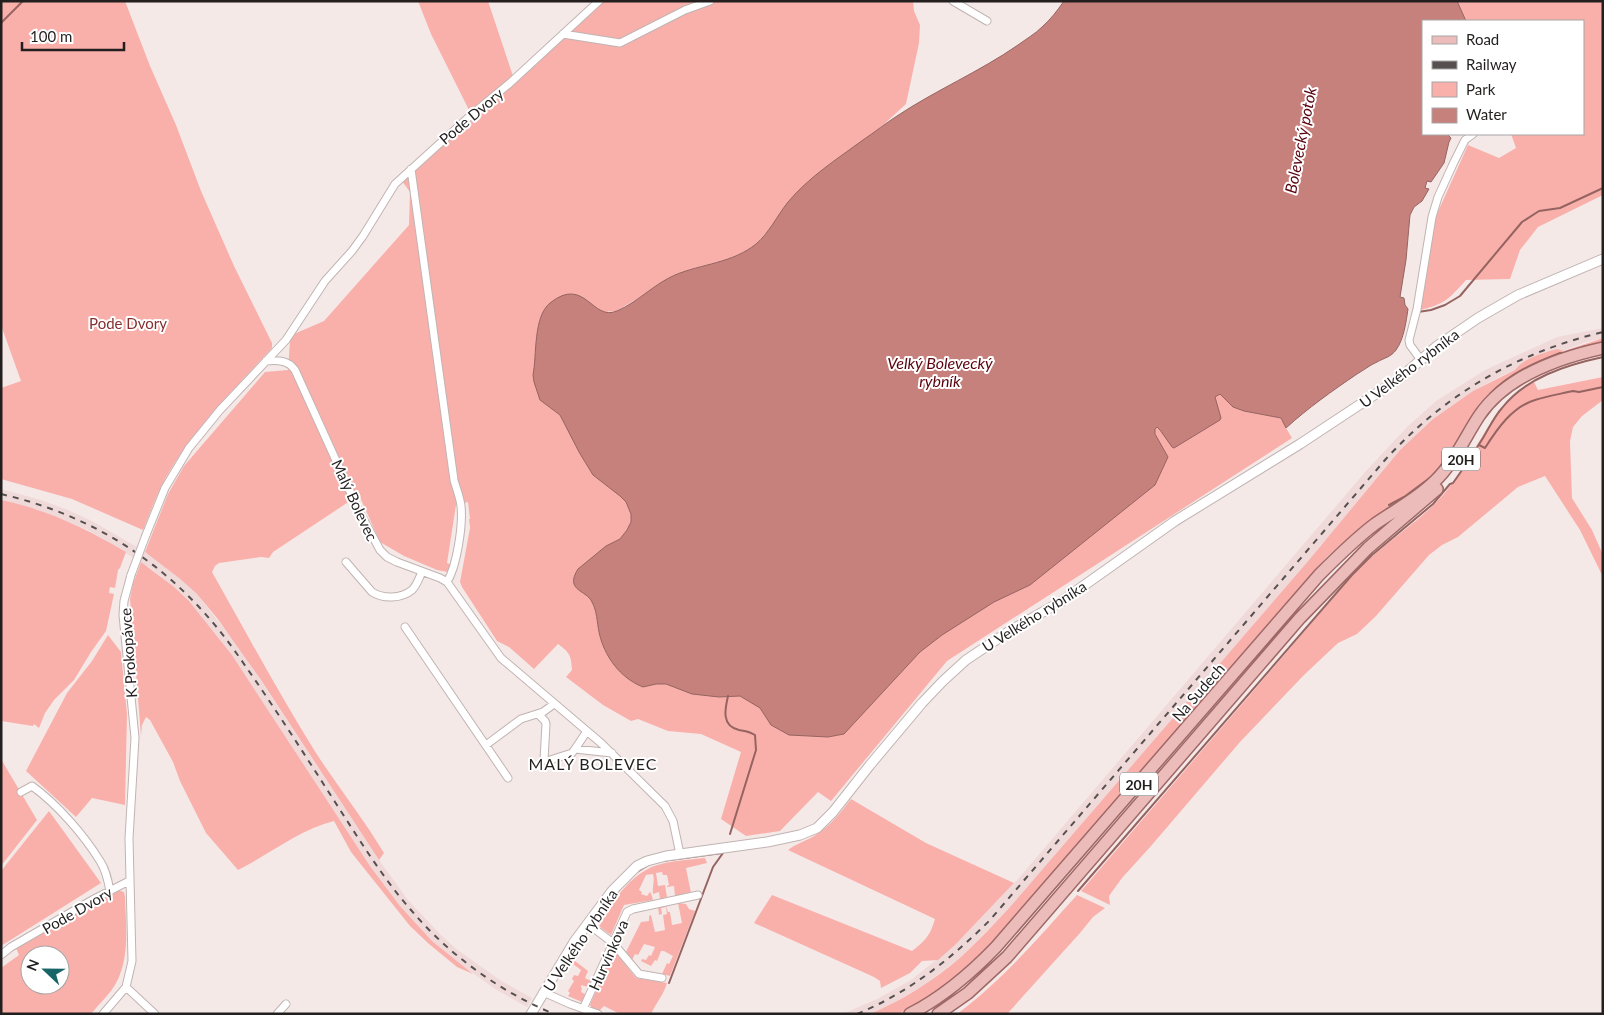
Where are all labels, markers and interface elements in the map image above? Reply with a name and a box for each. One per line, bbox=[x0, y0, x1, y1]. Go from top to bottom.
scale bar bbox=[22, 20, 125, 52]
legend bbox=[1422, 20, 1584, 135]
text: 100 m bbox=[30, 27, 72, 45]
text: Road bbox=[1466, 30, 1499, 48]
text: Railway bbox=[1466, 55, 1517, 73]
text: Park bbox=[1466, 80, 1496, 98]
street label: Pode Dvory bbox=[435, 84, 507, 148]
water label: Bolevecký potok bbox=[1280, 85, 1320, 195]
text: Water bbox=[1466, 105, 1507, 123]
park label: Pode Dvory bbox=[89, 314, 167, 332]
street label: U Velkého rybníka bbox=[1356, 325, 1462, 411]
water label: Velký Bolevecký rybník bbox=[887, 353, 993, 390]
road number: 20H bbox=[1442, 448, 1480, 470]
street label: Malý Bolevec bbox=[328, 456, 382, 544]
street label: U Velkého rybníka bbox=[979, 577, 1089, 655]
street label: K Prokopávce bbox=[116, 607, 140, 699]
street label: Na Sudech bbox=[1168, 659, 1228, 725]
district label: MALÝ BOLEVEC bbox=[529, 754, 657, 773]
road number: 20H bbox=[1120, 772, 1158, 796]
street label: Pode Dvory bbox=[39, 883, 115, 937]
street label: U Velkého rybníka bbox=[539, 885, 621, 995]
street label: Hurvínkova bbox=[584, 917, 632, 993]
north arrow bbox=[20, 945, 70, 995]
text: N bbox=[23, 957, 42, 973]

